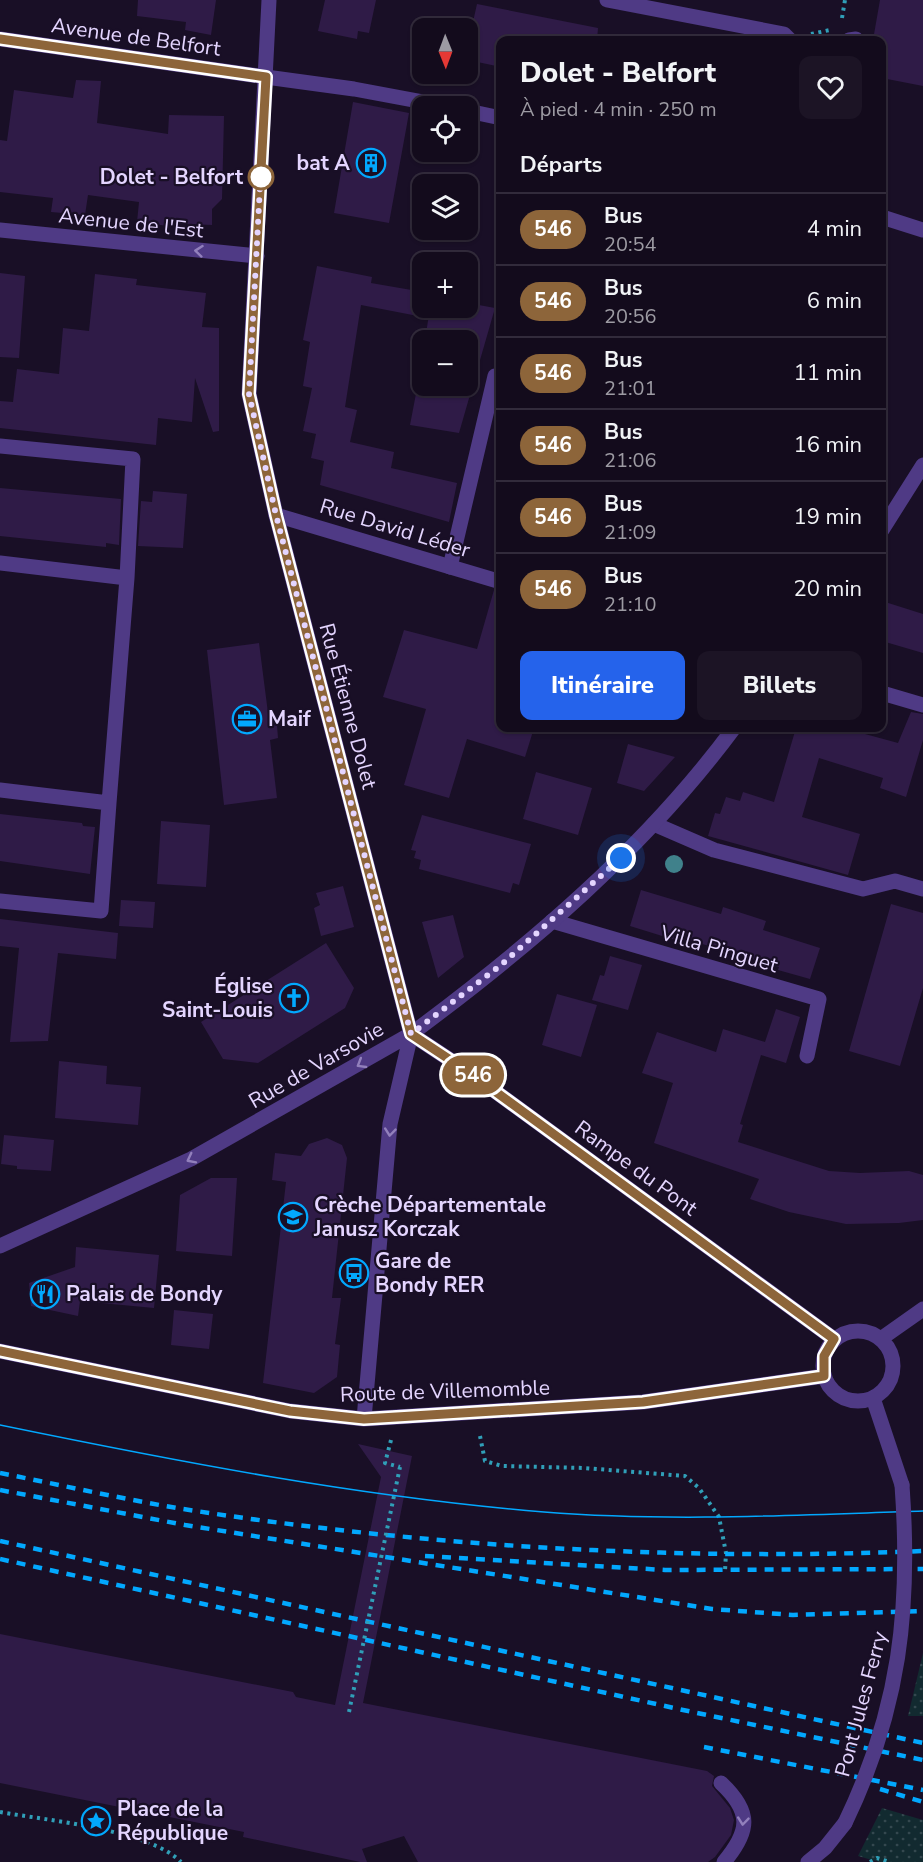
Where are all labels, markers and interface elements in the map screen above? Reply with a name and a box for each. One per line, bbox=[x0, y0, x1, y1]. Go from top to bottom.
street label: Avenue de Belfort bbox=[49, 11, 223, 63]
north arrow bbox=[412, 18, 478, 84]
map controls bbox=[412, 18, 478, 396]
text: Dolet - Belfort bbox=[520, 54, 716, 92]
button: heart bbox=[799, 56, 862, 119]
button: locate bbox=[412, 96, 478, 162]
text: À pied · 4 min · 250 m bbox=[520, 96, 717, 123]
building icon: bat A bbox=[355, 147, 387, 179]
place label: bat A bbox=[297, 149, 350, 177]
text: Départs bbox=[520, 150, 602, 180]
place label: Dolet - Belfort bbox=[100, 163, 244, 191]
marker: Dolet - Belfort bbox=[248, 164, 274, 190]
button: layers bbox=[412, 174, 478, 240]
street label: Avenue de l'Est bbox=[57, 201, 205, 245]
text: Bus bbox=[604, 201, 643, 231]
text: 4 min bbox=[807, 214, 862, 244]
text: 546 bbox=[534, 215, 572, 243]
text: 20:54 bbox=[604, 231, 657, 258]
one-way arrow bbox=[194, 245, 203, 258]
button: + bbox=[412, 252, 478, 318]
text: Bus bbox=[604, 273, 643, 303]
text: 6 min bbox=[807, 286, 862, 316]
text: 546 bbox=[534, 287, 572, 315]
text: 20:56 bbox=[604, 303, 657, 330]
button: − bbox=[412, 330, 478, 396]
text: Bus bbox=[604, 345, 643, 375]
text: 11 min bbox=[794, 358, 862, 388]
text: 546 bbox=[534, 359, 572, 387]
text: 21:01 bbox=[604, 375, 657, 402]
text: Bus bbox=[604, 417, 643, 447]
text: 16 min bbox=[794, 430, 862, 460]
text: 546 bbox=[534, 431, 572, 459]
text: 21:06 bbox=[604, 447, 657, 474]
text: Bus bbox=[604, 489, 643, 519]
street label: Rue David Léder bbox=[316, 492, 474, 564]
text: 19 min bbox=[794, 502, 862, 532]
text: 546 bbox=[534, 503, 572, 531]
text: 21:09 bbox=[604, 519, 657, 546]
text: Bus bbox=[604, 561, 643, 591]
text: 20 min bbox=[794, 574, 862, 604]
text: 546 bbox=[534, 575, 572, 603]
text: 21:10 bbox=[604, 591, 657, 618]
street label: Rue Étienne Dolet bbox=[312, 620, 384, 792]
button: Itinéraire bbox=[520, 651, 685, 720]
button: Billets bbox=[697, 651, 862, 720]
office icon: Maif bbox=[231, 703, 263, 735]
place label: Maif bbox=[268, 705, 311, 733]
your location bbox=[606, 843, 636, 873]
street label: Villa Pinguet bbox=[656, 919, 782, 979]
place label: Église Saint-Louis bbox=[162, 972, 273, 1024]
church icon: Église Saint-Louis bbox=[278, 982, 310, 1014]
street label: Rue de Varsovie bbox=[243, 1015, 389, 1115]
one-way arrow bbox=[357, 1056, 367, 1068]
line badge: 546 bbox=[438, 1056, 508, 1094]
text: 546 bbox=[454, 1061, 492, 1089]
street label: Rampe du Pont bbox=[569, 1114, 703, 1222]
one-way arrow bbox=[384, 1128, 397, 1137]
one-way arrow bbox=[186, 1152, 197, 1163]
place label: Crèche Départementale Janusz Korczak bbox=[313, 1191, 546, 1243]
school or university icon: Crèche Départementale Janusz Korczak bbox=[277, 1201, 309, 1233]
place label: Gare de Bondy RER bbox=[375, 1247, 485, 1299]
bus stop icon: Gare de Bondy RER bbox=[338, 1257, 370, 1289]
restaurant icon: Palais de Bondy bbox=[29, 1278, 61, 1310]
place label: Palais de Bondy bbox=[66, 1280, 223, 1308]
street label: Route de Villemomble bbox=[340, 1373, 550, 1409]
street label: Pont Jules Ferry bbox=[828, 1628, 894, 1780]
place label: Place de la République bbox=[117, 1795, 228, 1847]
place icon: Place de la République bbox=[80, 1805, 112, 1837]
one-way arrow bbox=[737, 1817, 749, 1826]

